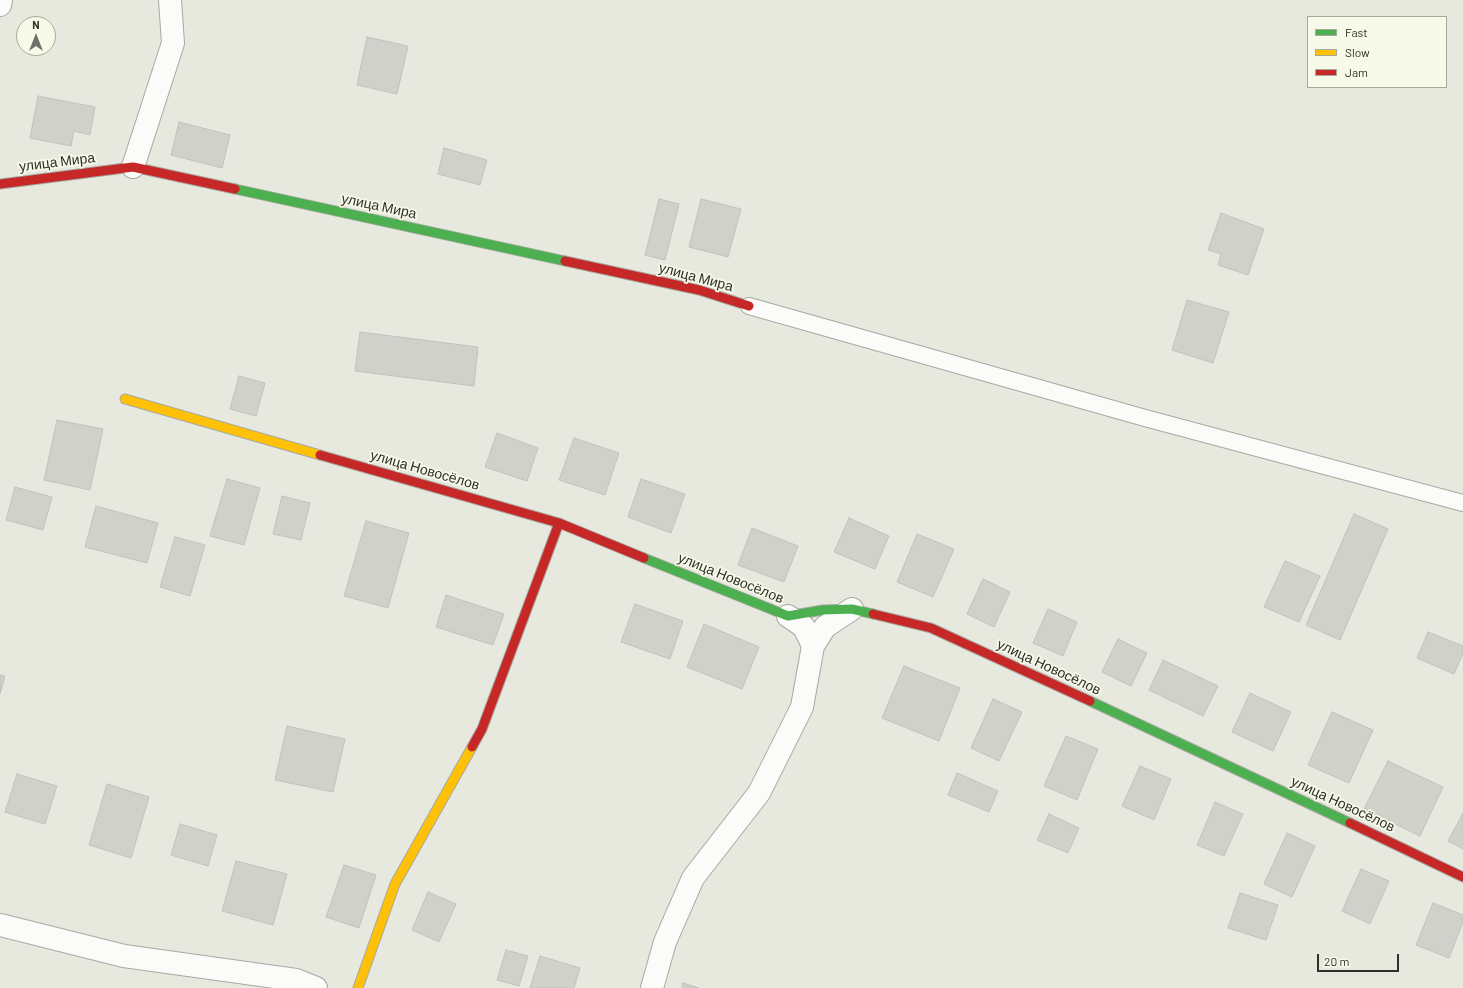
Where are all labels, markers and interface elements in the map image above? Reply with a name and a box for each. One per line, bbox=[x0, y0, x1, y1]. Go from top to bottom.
north arrow bbox=[16, 16, 56, 56]
legend bbox=[1307, 16, 1447, 88]
text: N bbox=[32, 18, 40, 31]
text: Fast bbox=[1345, 25, 1368, 39]
text: Slow bbox=[1345, 45, 1370, 59]
text: Jam bbox=[1345, 65, 1368, 79]
street label: улица Мира bbox=[18, 149, 96, 175]
street label: улица Мира bbox=[340, 190, 418, 222]
street label: улица Мира bbox=[657, 259, 735, 295]
street label: улица Новосёлов bbox=[369, 446, 481, 494]
street label: улица Новосёлов bbox=[676, 549, 786, 607]
street label: улица Новосёлов bbox=[994, 636, 1104, 698]
street label: улица Новосёлов bbox=[1288, 773, 1398, 835]
scale bar bbox=[1319, 946, 1401, 972]
text: 20 m bbox=[1324, 954, 1350, 968]

